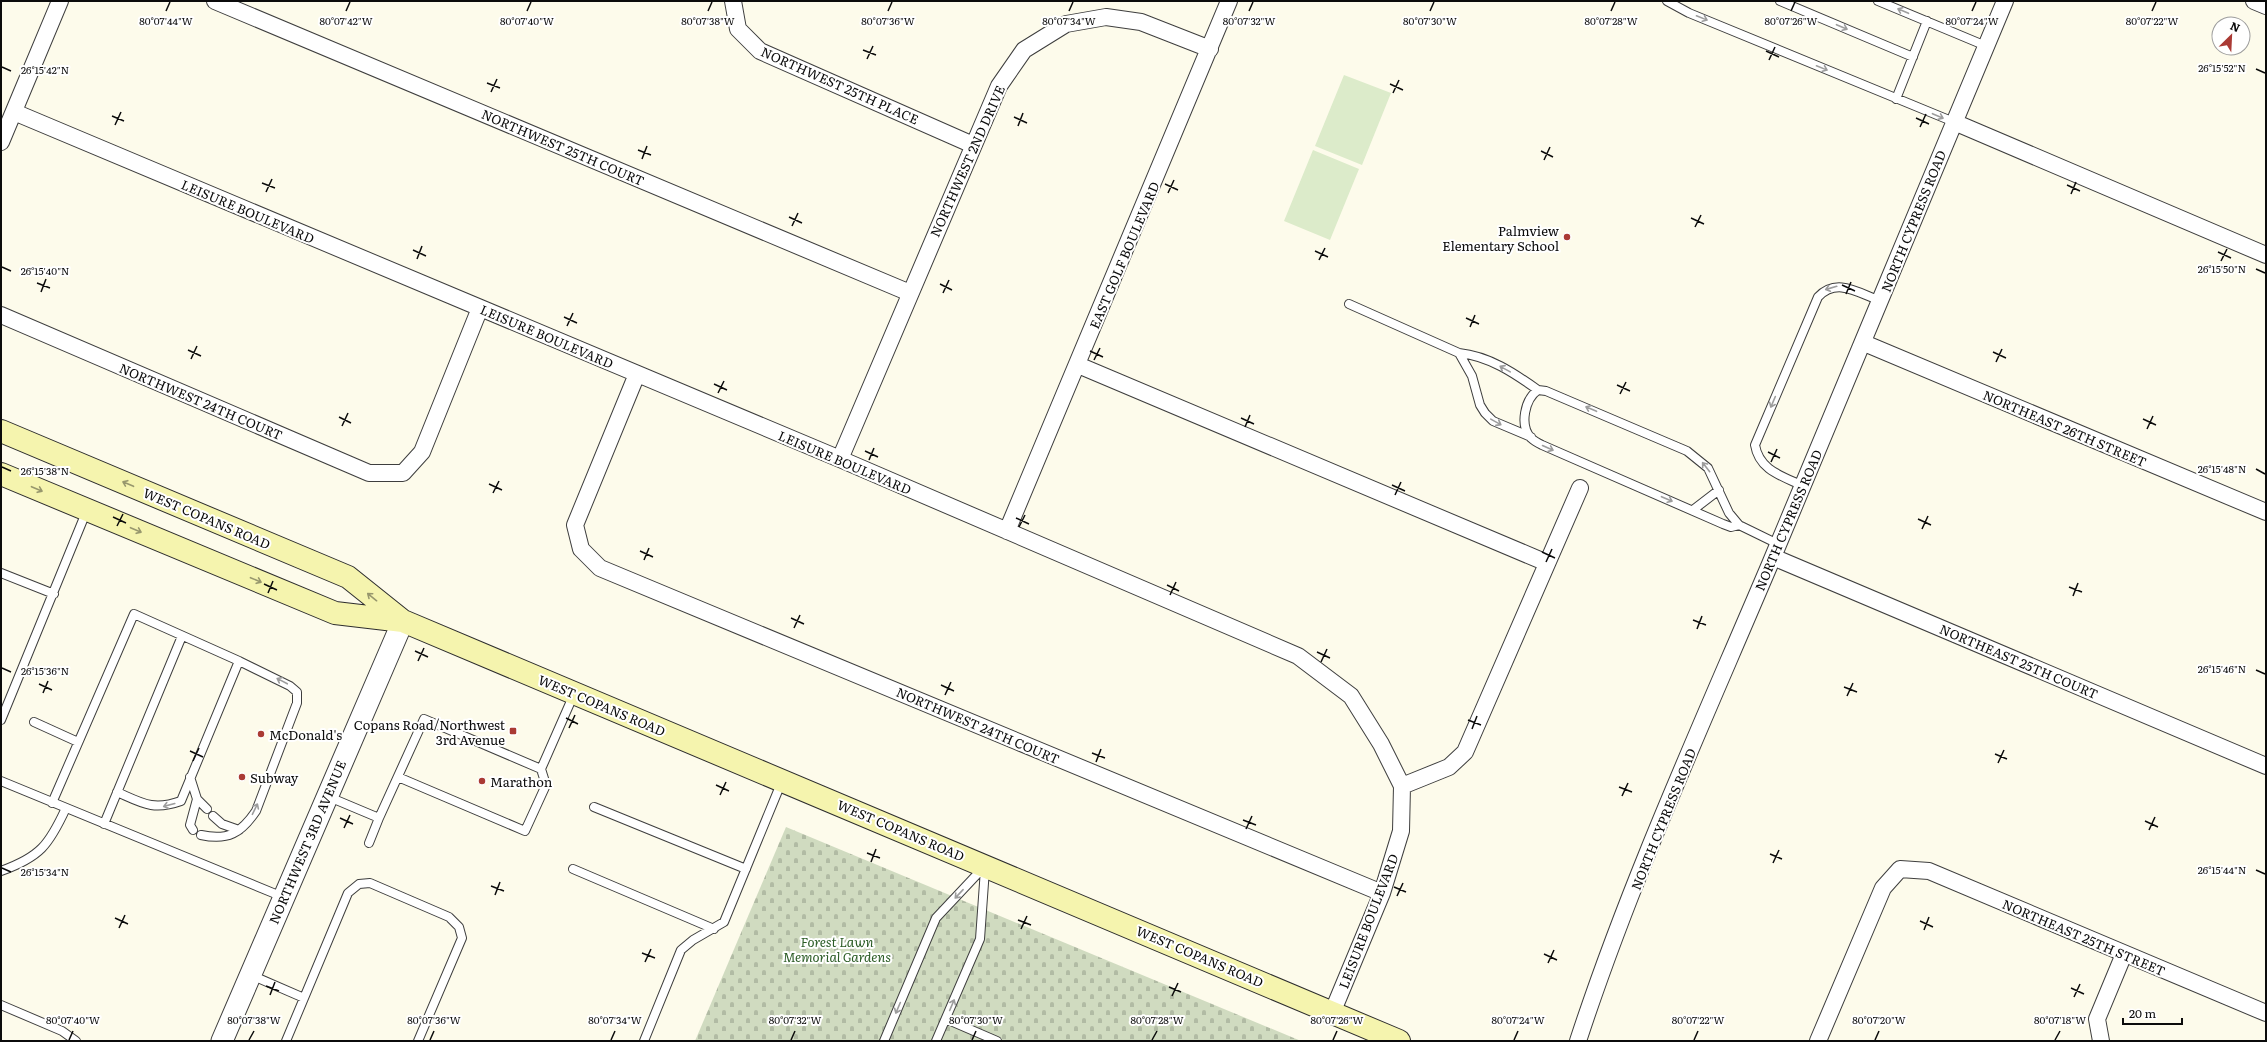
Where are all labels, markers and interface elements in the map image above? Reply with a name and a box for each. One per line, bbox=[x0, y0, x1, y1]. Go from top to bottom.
one-way arrow bbox=[1897, 7, 1909, 15]
text: 80°07'44"W bbox=[139, 13, 193, 28]
text: 80°07'42"W bbox=[319, 13, 373, 28]
text: 80°07'40"W bbox=[500, 13, 554, 28]
text: 80°07'38"W bbox=[681, 13, 735, 28]
text: 80°07'36"W bbox=[861, 13, 915, 28]
text: 80°07'34"W bbox=[1042, 13, 1096, 28]
text: 80°07'32"W bbox=[1223, 13, 1275, 28]
text: 80°07'30"W bbox=[1403, 13, 1457, 28]
text: 80°07'28"W bbox=[1584, 13, 1638, 28]
text: 80°07'26"W bbox=[1765, 13, 1818, 28]
text: 80°07'24"W bbox=[1945, 13, 1999, 28]
text: 80°07'22"W bbox=[2126, 13, 2178, 28]
one-way arrow bbox=[1696, 15, 1708, 23]
north arrow bbox=[2211, 16, 2251, 56]
text: N bbox=[2228, 17, 2243, 35]
one-way arrow bbox=[1835, 24, 1847, 31]
street label: NORTHWEST 25TH PLACE bbox=[758, 42, 922, 128]
text: 26°15'52"N bbox=[2198, 60, 2246, 75]
text: 26°15'42"N bbox=[21, 62, 69, 77]
one-way arrow bbox=[1816, 65, 1828, 72]
street label: NORTHWEST 2ND DRIVE bbox=[925, 82, 1009, 240]
street label: NORTHWEST 25TH COURT bbox=[479, 104, 648, 190]
one-way arrow bbox=[1932, 112, 1944, 120]
street label: NORTH CYPRESS ROAD bbox=[1876, 147, 1950, 295]
street label: LEISURE BOULEVARD bbox=[179, 174, 317, 248]
street label: EAST GOLF BOULEVARD bbox=[1084, 178, 1164, 332]
place label: Palmview Elementary School bbox=[1442, 221, 1560, 255]
marker: Palmview Elementary School bbox=[1562, 232, 1572, 242]
text: 26°15'50"N bbox=[2198, 261, 2246, 276]
text: 26°15'40"N bbox=[21, 263, 69, 278]
one-way arrow bbox=[1824, 285, 1837, 293]
street label: LEISURE BOULEVARD bbox=[478, 299, 616, 373]
street label: NORTHWEST 24TH COURT bbox=[116, 358, 286, 444]
one-way arrow bbox=[1499, 365, 1511, 372]
street label: NORTHEAST 26TH STREET bbox=[1980, 385, 2150, 471]
one-way arrow bbox=[1769, 395, 1777, 407]
one-way arrow bbox=[1585, 405, 1597, 413]
one-way arrow bbox=[1490, 418, 1502, 426]
street label: LEISURE BOULEVARD bbox=[776, 425, 914, 499]
one-way arrow bbox=[1541, 444, 1553, 452]
street label: NORTH CYPRESS ROAD bbox=[1750, 446, 1826, 593]
text: 26°15'48"N bbox=[2198, 461, 2246, 476]
one-way arrow bbox=[1702, 462, 1710, 473]
text: 26°15'38"N bbox=[21, 463, 69, 478]
one-way arrow bbox=[123, 480, 135, 488]
street label: WEST COPANS ROAD bbox=[140, 483, 274, 553]
one-way arrow bbox=[30, 485, 42, 493]
one-way arrow bbox=[1661, 495, 1673, 503]
one-way arrow bbox=[130, 527, 142, 535]
one-way arrow bbox=[249, 577, 261, 585]
one-way arrow bbox=[367, 593, 378, 601]
street label: NORTHEAST 25TH COURT bbox=[1937, 619, 2102, 703]
text: 26°15'46"N bbox=[2198, 661, 2246, 676]
text: 26°15'36"N bbox=[21, 663, 69, 678]
street label: WEST COPANS ROAD bbox=[535, 670, 669, 740]
one-way arrow bbox=[276, 677, 288, 685]
street label: NORTHWEST 24TH COURT bbox=[893, 682, 1063, 768]
place label: Copans Road/Northwest 3rd Avenue bbox=[354, 715, 506, 749]
place label: McDonald's bbox=[269, 725, 342, 744]
marker: Copans Road/Northwest 3rd Avenue bbox=[508, 726, 518, 736]
marker: McDonald's bbox=[256, 729, 266, 739]
street label: NORTH CYPRESS ROAD bbox=[1626, 745, 1700, 893]
street label: NORTHWEST 3RD AVENUE bbox=[264, 757, 350, 927]
place label: Subway bbox=[250, 768, 299, 787]
marker: Subway bbox=[237, 772, 247, 782]
place label: Marathon bbox=[490, 772, 553, 791]
marker: Marathon bbox=[477, 776, 487, 786]
street label: WEST COPANS ROAD bbox=[834, 795, 968, 865]
one-way arrow bbox=[162, 802, 175, 809]
one-way arrow bbox=[252, 803, 259, 815]
street label: LEISURE BOULEVARD bbox=[1334, 851, 1402, 991]
text: 26°15'44"N bbox=[2198, 862, 2246, 877]
text: 26°15'34"N bbox=[21, 864, 69, 879]
one-way arrow bbox=[954, 889, 964, 899]
street label: NORTHEAST 25TH STREET bbox=[1999, 894, 2169, 980]
street label: WEST COPANS ROAD bbox=[1133, 921, 1267, 991]
park label: Forest Lawn Memorial Gardens bbox=[783, 932, 891, 966]
one-way arrow bbox=[948, 1000, 956, 1012]
scale bar bbox=[2123, 1000, 2182, 1026]
one-way arrow bbox=[894, 1001, 901, 1013]
text: 20 m bbox=[2129, 1004, 2156, 1022]
text: 80°07'40"W bbox=[46, 1012, 100, 1027]
text: 80°07'38"W bbox=[227, 1012, 281, 1027]
text: 80°07'36"W bbox=[407, 1012, 461, 1027]
text: 80°07'34"W bbox=[588, 1012, 642, 1027]
text: 80°07'32"W bbox=[769, 1012, 821, 1027]
text: 80°07'30"W bbox=[949, 1012, 1003, 1027]
text: 80°07'28"W bbox=[1130, 1012, 1184, 1027]
text: 80°07'26"W bbox=[1311, 1012, 1364, 1027]
text: 80°07'24"W bbox=[1491, 1012, 1545, 1027]
text: 80°07'22"W bbox=[1672, 1012, 1724, 1027]
text: 80°07'20"W bbox=[1852, 1012, 1906, 1027]
text: 80°07'18"W bbox=[2034, 1012, 2086, 1027]

